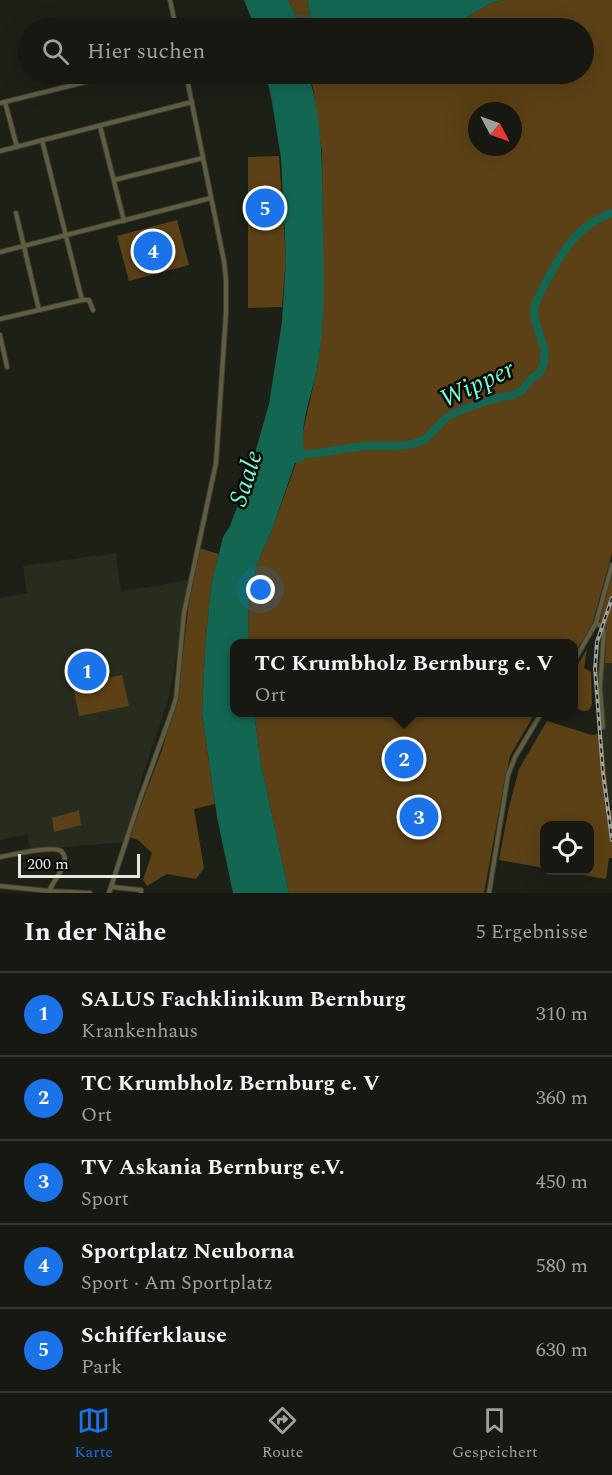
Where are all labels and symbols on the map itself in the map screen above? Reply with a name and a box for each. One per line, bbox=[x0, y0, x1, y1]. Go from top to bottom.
north arrow bbox=[468, 102, 522, 156]
pin: 5 bbox=[246, 186, 284, 230]
pin: 4 bbox=[134, 228, 172, 274]
water label: Wipper bbox=[433, 349, 522, 419]
water label: Saale bbox=[218, 445, 274, 511]
your location bbox=[246, 575, 275, 604]
pin: 1 bbox=[68, 648, 106, 694]
pin: 2 bbox=[384, 736, 424, 782]
pin: 3 bbox=[400, 794, 438, 840]
scale bar bbox=[18, 851, 140, 878]

